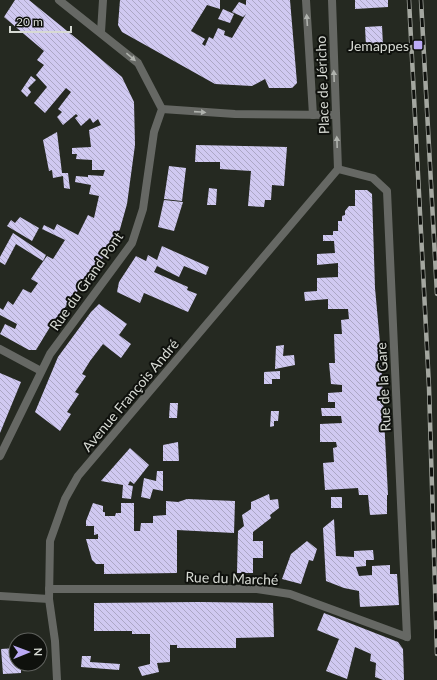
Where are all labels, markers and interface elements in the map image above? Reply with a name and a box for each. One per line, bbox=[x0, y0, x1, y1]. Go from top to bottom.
scale bar bbox=[10, 8, 71, 34]
text: 20 m bbox=[16, 14, 43, 29]
one-way arrow bbox=[304, 14, 311, 26]
street label: Place de Jéricho bbox=[312, 35, 332, 135]
place label: Jemappes bbox=[348, 37, 409, 54]
marker: Jemappes bbox=[412, 39, 424, 51]
one-way arrow bbox=[125, 53, 136, 62]
one-way arrow bbox=[331, 69, 337, 82]
one-way arrow bbox=[194, 108, 206, 115]
one-way arrow bbox=[333, 136, 340, 148]
street label: Rue du Grand Pont bbox=[46, 228, 126, 334]
street label: Avenue François André bbox=[78, 335, 182, 455]
street label: Rue de la Gare bbox=[372, 342, 394, 432]
street label: Rue du Marché bbox=[185, 568, 279, 588]
north arrow bbox=[8, 632, 48, 672]
text: N bbox=[32, 647, 45, 656]

